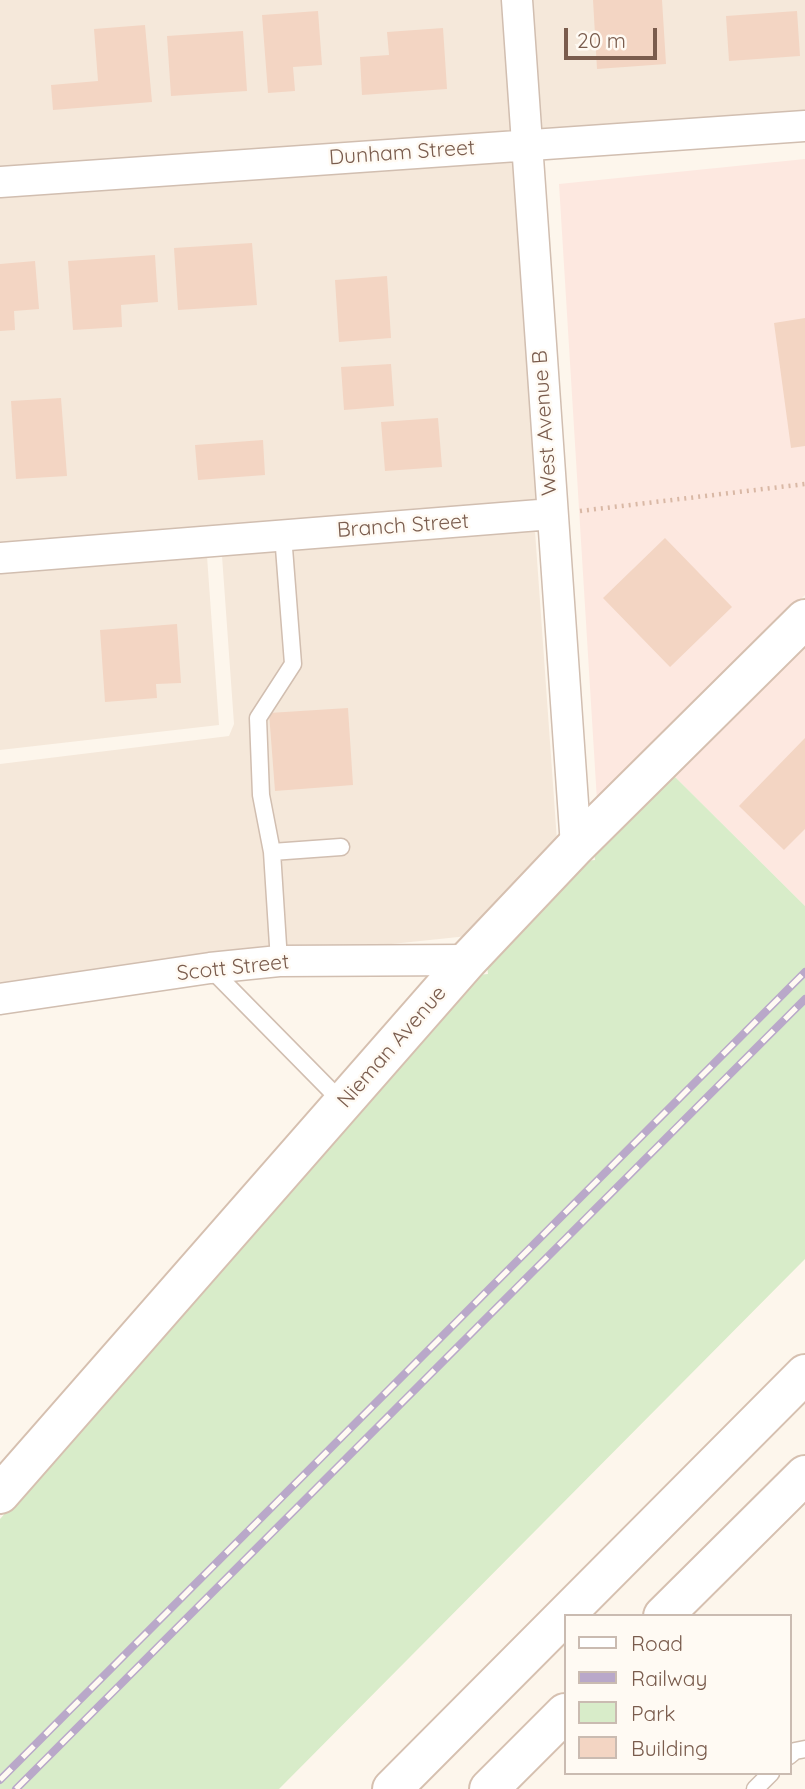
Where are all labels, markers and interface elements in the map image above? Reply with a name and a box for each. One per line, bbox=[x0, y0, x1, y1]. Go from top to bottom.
scale bar bbox=[567, 14, 660, 58]
text: 20 m bbox=[577, 27, 626, 53]
street label: Dunham Street bbox=[328, 135, 476, 171]
street label: West Avenue B bbox=[527, 349, 563, 497]
street label: Branch Street bbox=[336, 509, 470, 543]
street label: Scott Street bbox=[176, 950, 290, 986]
street label: Nieman Avenue bbox=[332, 981, 452, 1113]
legend bbox=[564, 1614, 791, 1775]
text: Road bbox=[631, 1630, 683, 1656]
text: Railway bbox=[631, 1665, 707, 1691]
text: Park bbox=[631, 1700, 675, 1726]
text: Building bbox=[631, 1735, 708, 1761]

